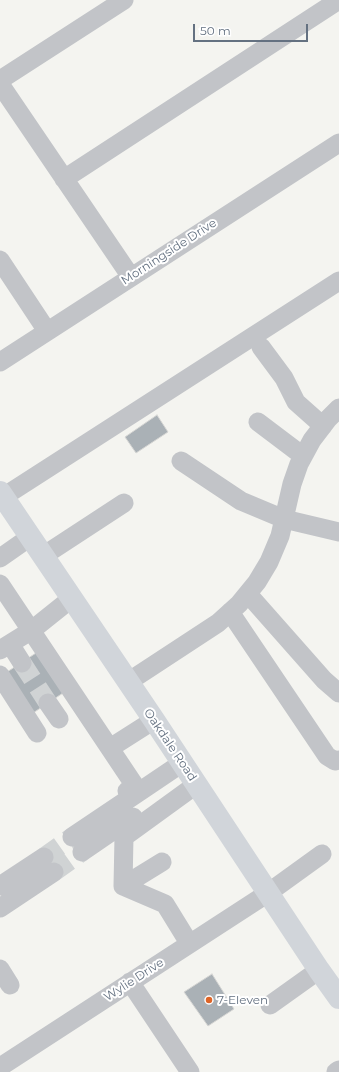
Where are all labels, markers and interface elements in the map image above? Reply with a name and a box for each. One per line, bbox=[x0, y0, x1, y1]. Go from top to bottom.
scale bar bbox=[195, 16, 310, 42]
text: 50 m bbox=[200, 23, 231, 38]
street label: Morningside Drive bbox=[119, 216, 219, 288]
street label: Oakdale Road bbox=[140, 706, 200, 784]
street label: Wylie Drive bbox=[102, 955, 166, 1005]
place label: 7-Eleven bbox=[217, 993, 268, 1007]
marker: 7-Eleven bbox=[204, 995, 214, 1005]

